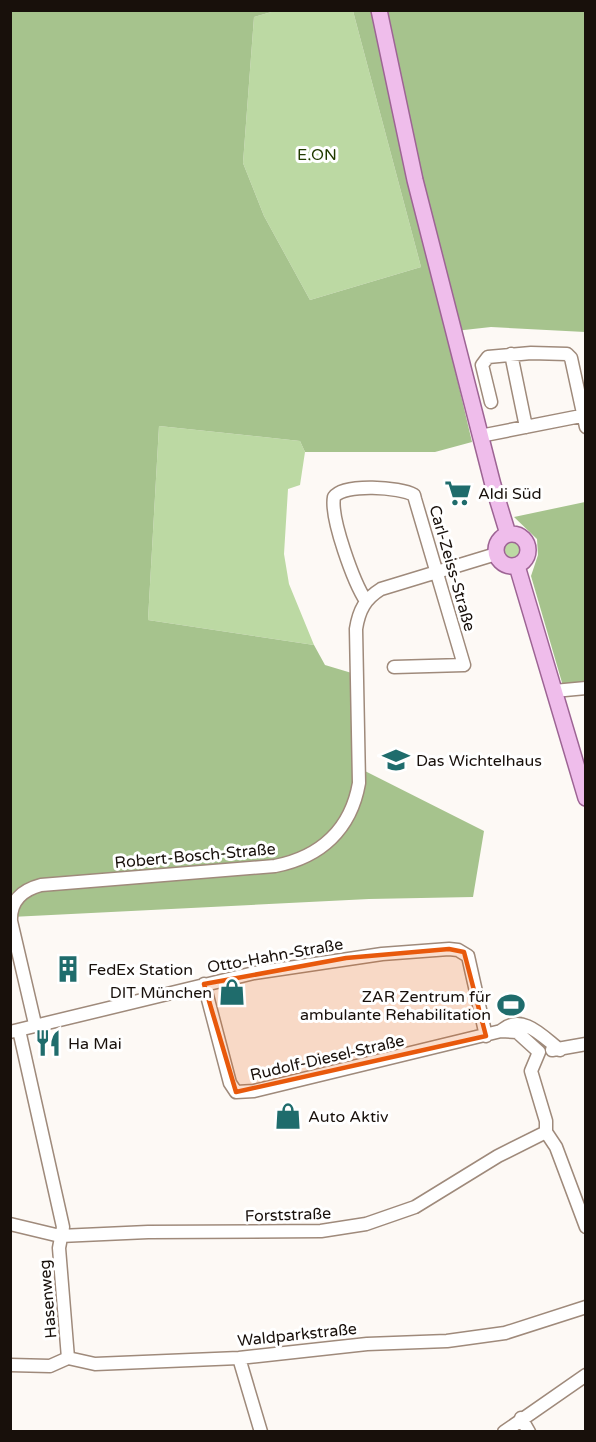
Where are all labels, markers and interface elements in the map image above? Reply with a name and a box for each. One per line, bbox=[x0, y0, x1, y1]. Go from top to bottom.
park label: E.ON bbox=[297, 145, 337, 165]
supermarket icon: Aldi Süd bbox=[443, 478, 473, 508]
place label: Aldi Süd bbox=[478, 484, 542, 504]
street label: Carl-Zeiss-Straße bbox=[424, 503, 480, 634]
school or university icon: Das Wichtelhaus bbox=[381, 745, 411, 775]
place label: Das Wichtelhaus bbox=[416, 751, 542, 771]
street label: Robert-Bosch-Straße bbox=[114, 839, 276, 873]
street label: Otto-Hahn-Straße bbox=[206, 934, 345, 978]
building icon: FedEx Station bbox=[53, 954, 83, 984]
place label: FedEx Station bbox=[88, 960, 193, 980]
shop icon: DIT München bbox=[217, 977, 247, 1007]
place label: DIT München bbox=[110, 983, 212, 1003]
place label: ZAR Zentrum für ambulante Rehabilitation bbox=[300, 987, 492, 1025]
sports icon: ZAR Zentrum für ambulante Rehabilitation bbox=[496, 990, 526, 1020]
restaurant icon: Ha Mai bbox=[33, 1028, 63, 1058]
street label: Rudolf-Diesel-Straße bbox=[248, 1031, 406, 1085]
place label: Ha Mai bbox=[68, 1034, 122, 1054]
shop icon: Auto Aktiv bbox=[273, 1101, 303, 1131]
place label: Auto Aktiv bbox=[308, 1107, 389, 1127]
street label: Forststraße bbox=[245, 1203, 332, 1226]
street label: Hasenweg bbox=[35, 1259, 61, 1339]
street label: Waldparkstraße bbox=[236, 1319, 358, 1351]

